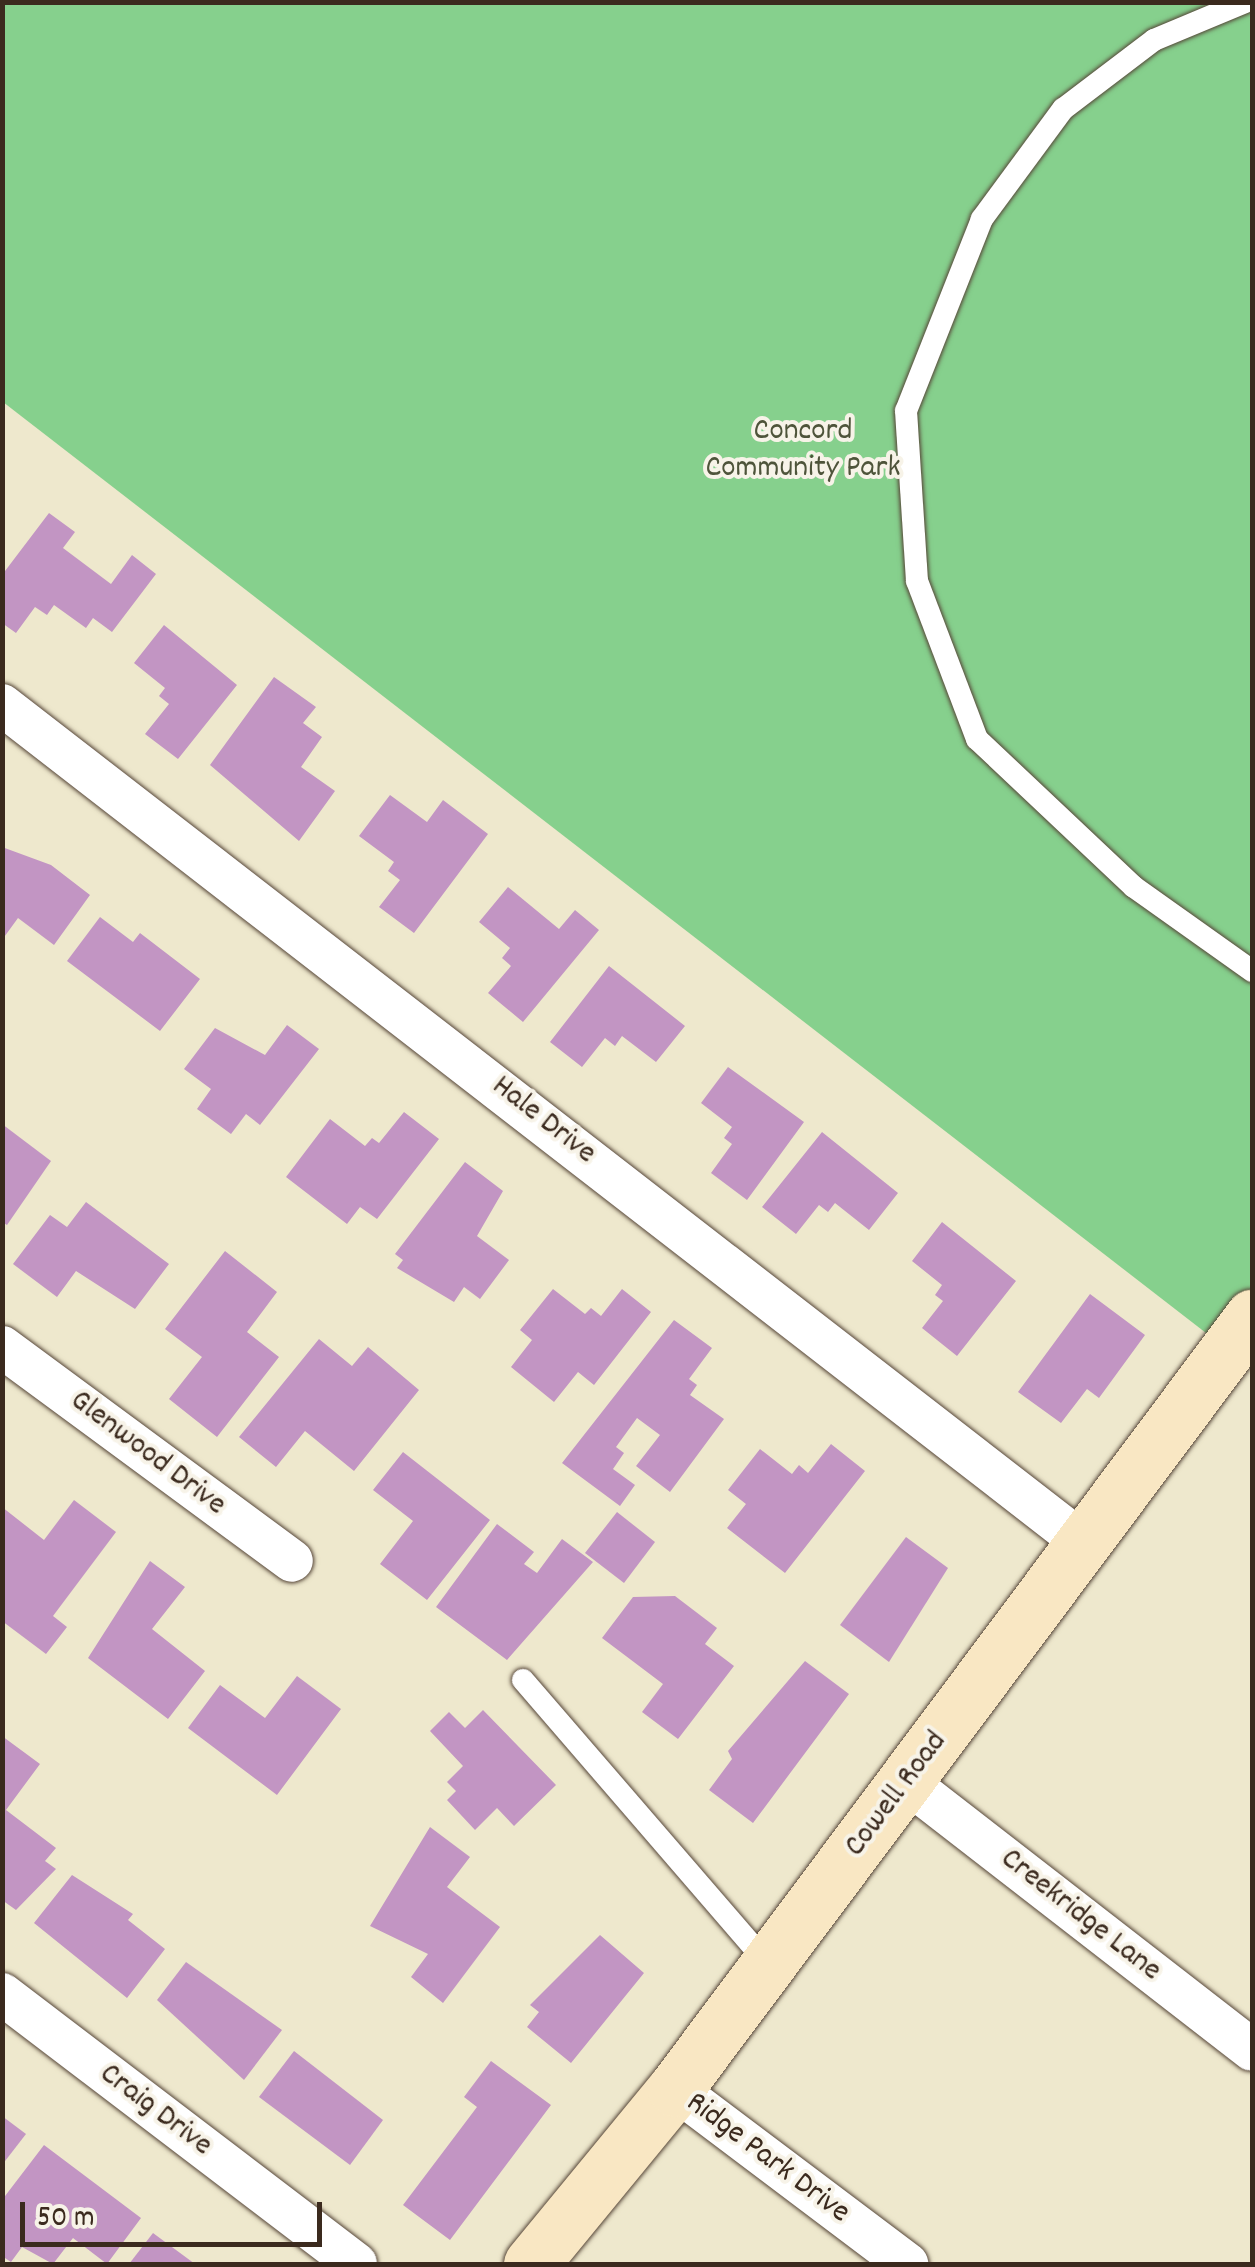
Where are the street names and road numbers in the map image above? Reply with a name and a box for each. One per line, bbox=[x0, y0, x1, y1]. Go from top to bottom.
street label: Hale Drive bbox=[483, 1068, 603, 1174]
street label: Glenwood Drive bbox=[61, 1383, 233, 1525]
street label: Cowell Road bbox=[837, 1725, 957, 1865]
street label: Creekridge Lane bbox=[992, 1841, 1168, 1991]
street label: Craig Drive bbox=[91, 2056, 219, 2166]
street label: Ridge Park Drive bbox=[677, 2085, 857, 2233]

